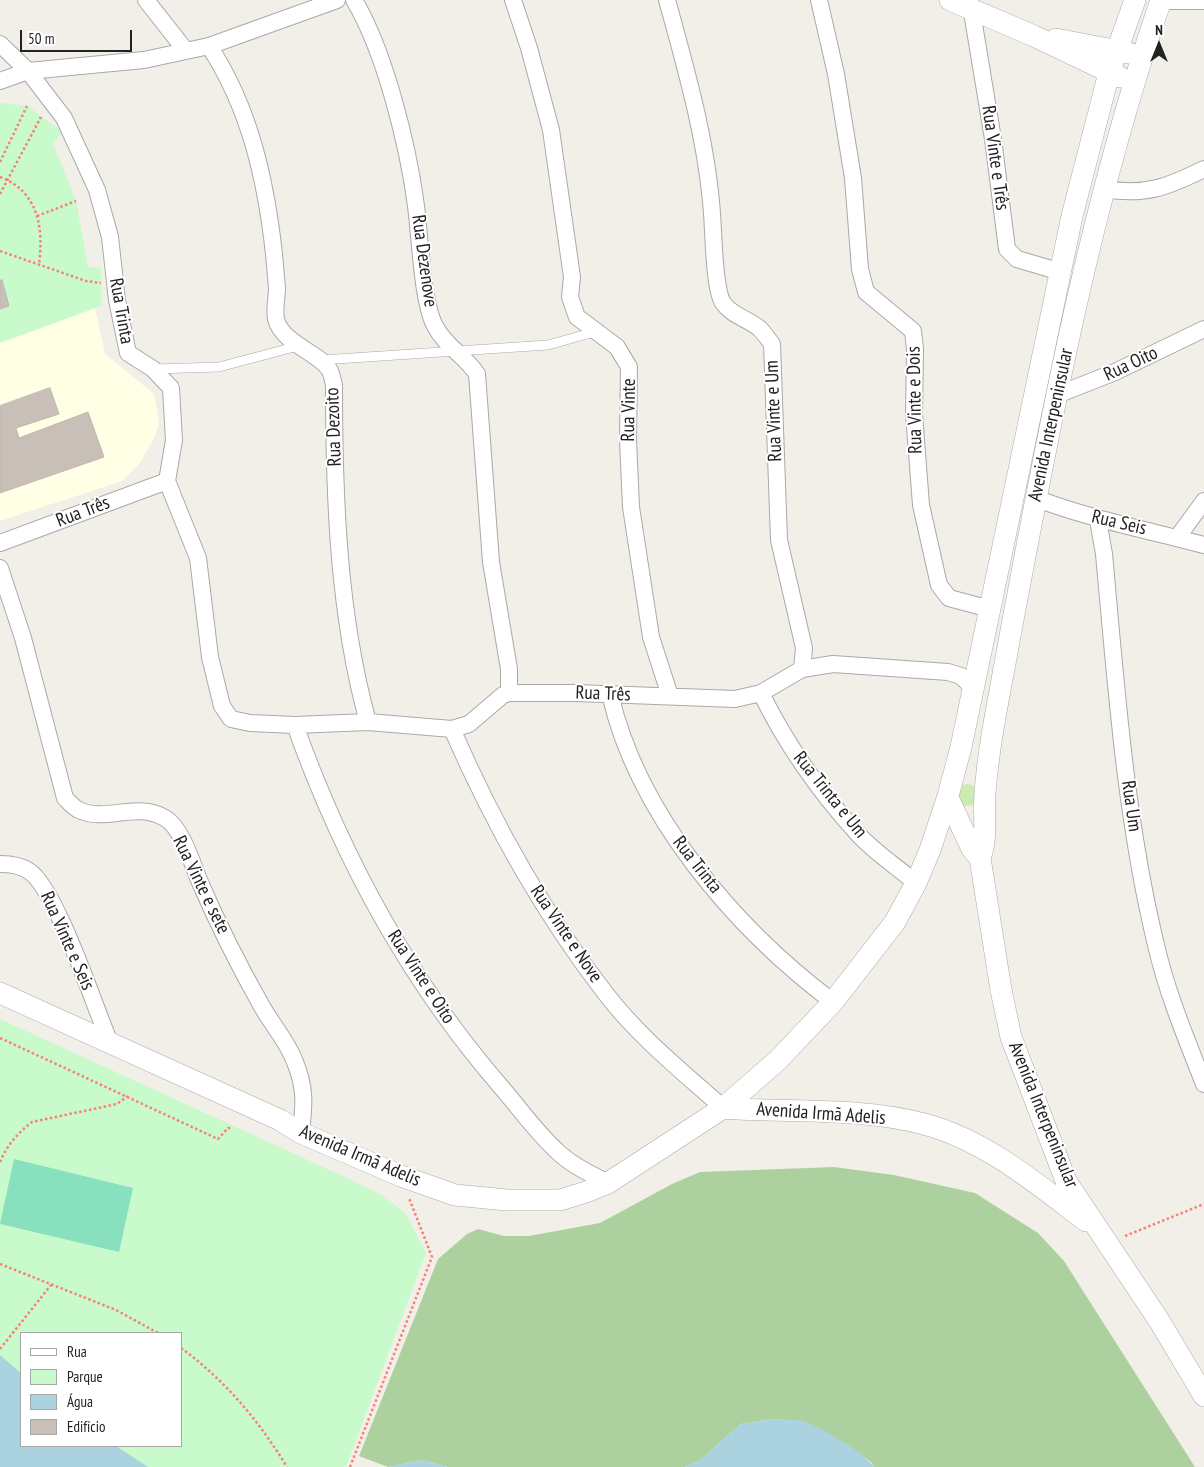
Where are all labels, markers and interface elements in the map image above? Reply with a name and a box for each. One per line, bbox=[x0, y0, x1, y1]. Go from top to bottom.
scale bar bbox=[22, 20, 135, 52]
north arrow bbox=[1134, 20, 1184, 70]
text: N bbox=[1155, 21, 1163, 39]
text: 50 m bbox=[28, 29, 54, 48]
street label: Rua Vinte e Três bbox=[976, 104, 1014, 212]
street label: Rua Dezenove bbox=[406, 214, 442, 308]
street label: Rua Trinta bbox=[104, 276, 138, 346]
street label: Rua Oito bbox=[1100, 342, 1162, 386]
street label: Rua Vinte e Dois bbox=[903, 346, 927, 454]
street label: Avenida Interpeninsular bbox=[1024, 347, 1078, 503]
street label: Rua Vinte e Um bbox=[761, 360, 787, 462]
street label: Rua Vinte bbox=[617, 378, 641, 442]
street label: Rua Dezoito bbox=[321, 387, 347, 467]
street label: Rua Três bbox=[53, 491, 113, 533]
street label: Rua Seis bbox=[1089, 506, 1149, 540]
street label: Rua Três bbox=[575, 682, 631, 706]
street label: Rua Trinta e Um bbox=[788, 747, 872, 843]
street label: Rua Um bbox=[1116, 779, 1146, 833]
street label: Rua Vinte e sete bbox=[167, 832, 235, 938]
street label: Rua Trinta bbox=[668, 832, 726, 898]
street label: Rua Vinte e Nove bbox=[525, 881, 607, 987]
street label: Rua Vinte e Seis bbox=[35, 888, 99, 994]
street label: Rua Vinte e Oito bbox=[382, 926, 460, 1028]
street label: Avenida Interpeninsular bbox=[1003, 1039, 1083, 1191]
street label: Avenida Irmã Adelis bbox=[756, 1098, 886, 1130]
street label: Avenida Irmã Adelis bbox=[296, 1120, 424, 1192]
legend bbox=[20, 1332, 182, 1447]
text: Rua bbox=[67, 1342, 87, 1361]
text: Parque bbox=[67, 1367, 103, 1386]
text: Água bbox=[67, 1392, 93, 1411]
text: Edifício bbox=[67, 1417, 105, 1436]

